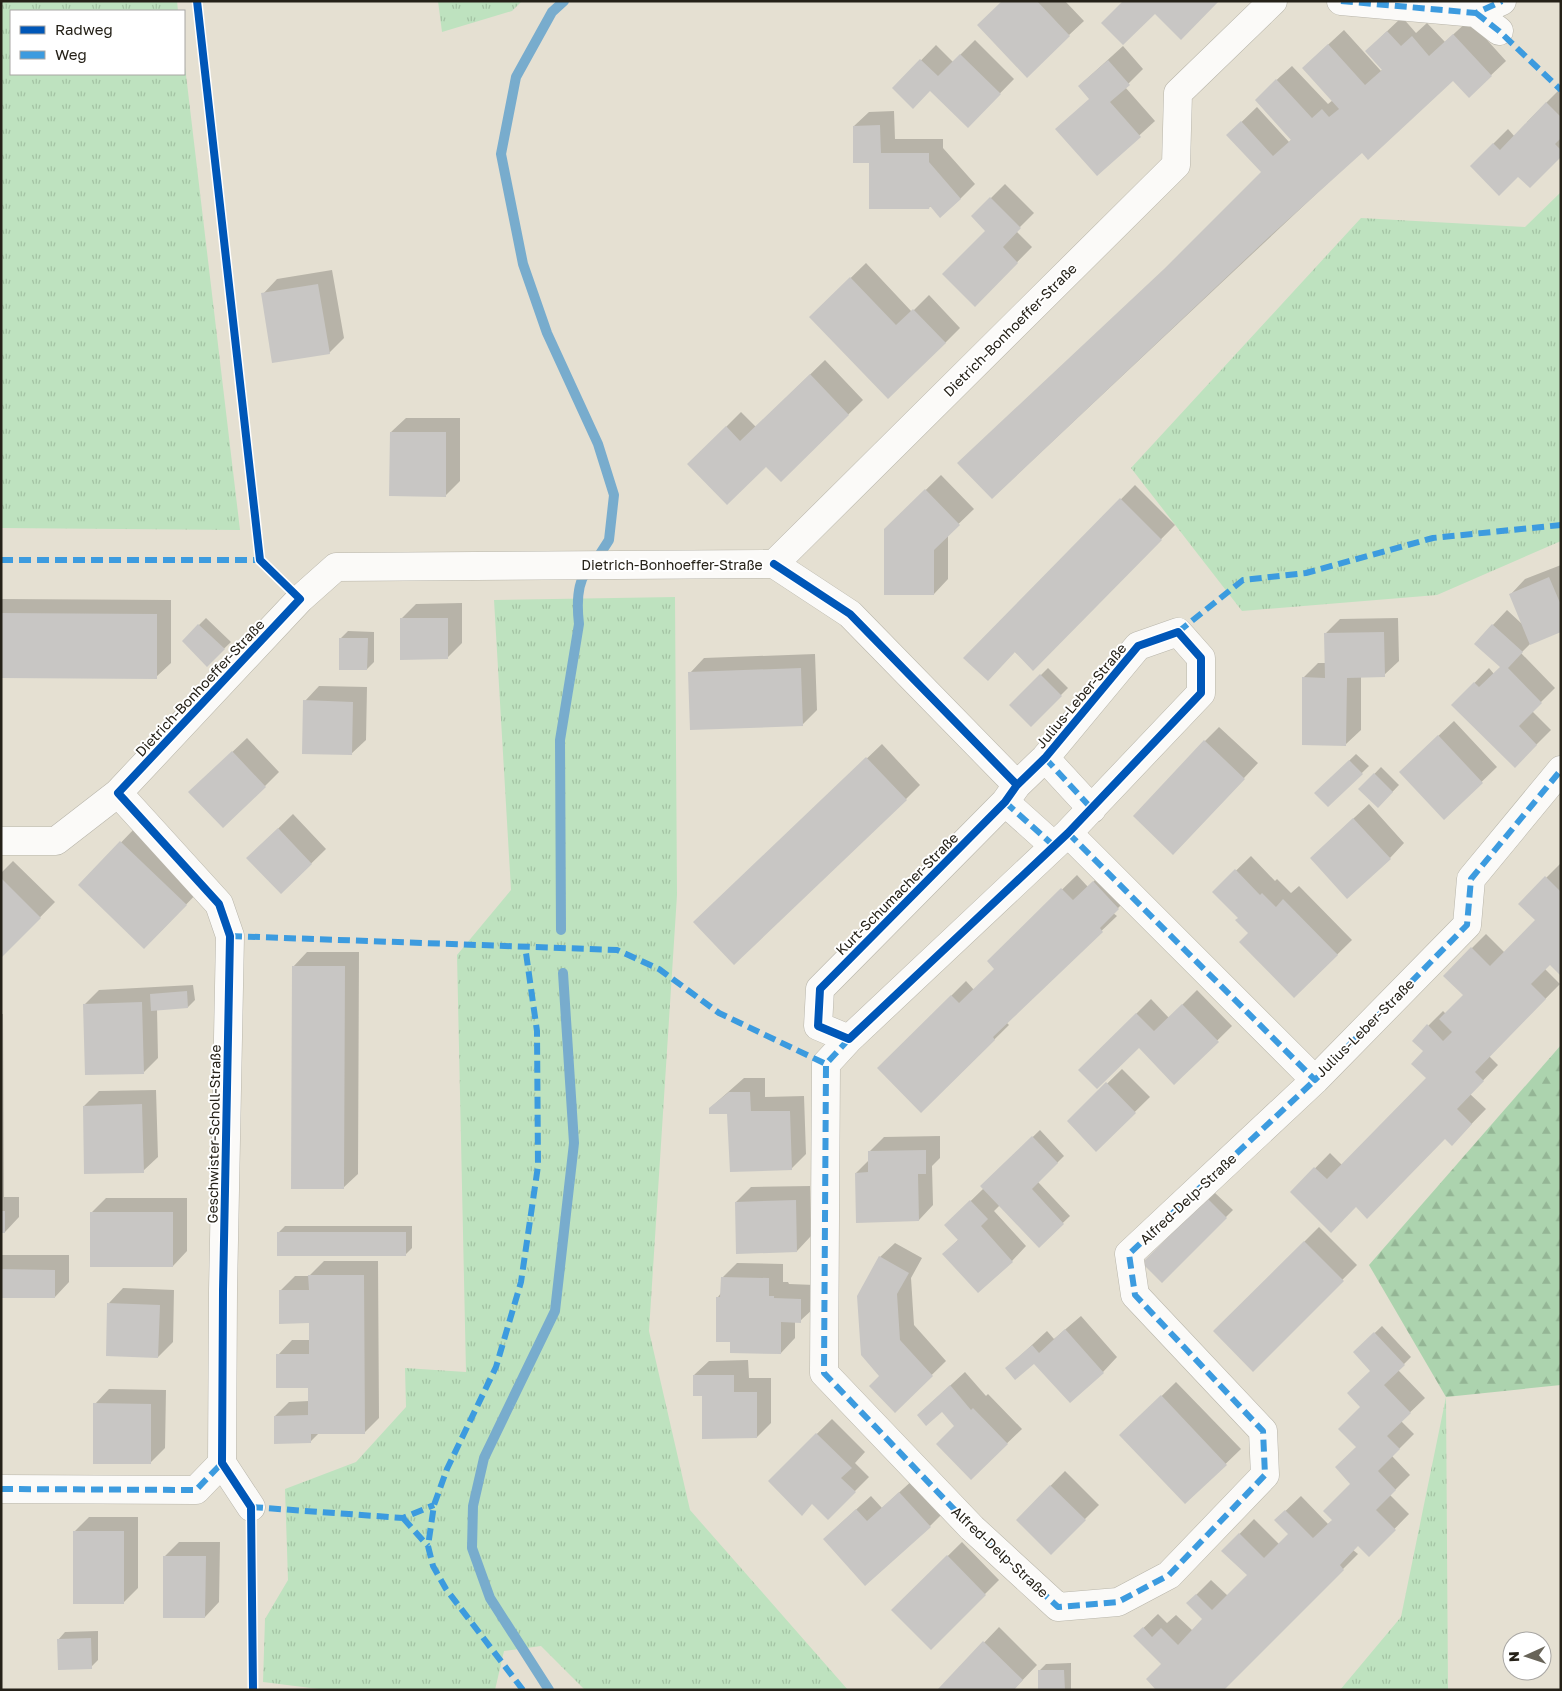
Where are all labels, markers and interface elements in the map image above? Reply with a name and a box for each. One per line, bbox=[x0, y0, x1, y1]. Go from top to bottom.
legend bbox=[10, 10, 185, 75]
text: Radweg bbox=[55, 20, 113, 38]
text: Weg bbox=[55, 45, 87, 63]
street label: Dietrich-Bonhoeffer-Straße bbox=[939, 259, 1080, 400]
street label: Dietrich-Bonhoeffer-Straße bbox=[581, 556, 763, 573]
street label: Dietrich-Bonhoeffer-Straße bbox=[132, 616, 268, 760]
street label: Julius-Leber-Straße bbox=[1032, 640, 1130, 752]
street label: Kurt-Schumacher-Straße bbox=[832, 829, 961, 958]
street label: Julius-Leber-Straße bbox=[1312, 975, 1417, 1080]
street label: Geschwister-Scholl-Straße bbox=[203, 1044, 224, 1224]
street label: Alfred-Delp-Straße bbox=[1136, 1149, 1239, 1248]
street label: Alfred-Delp-Straße bbox=[949, 1502, 1052, 1601]
north arrow bbox=[1502, 1631, 1552, 1681]
text: N bbox=[1505, 1651, 1522, 1662]

